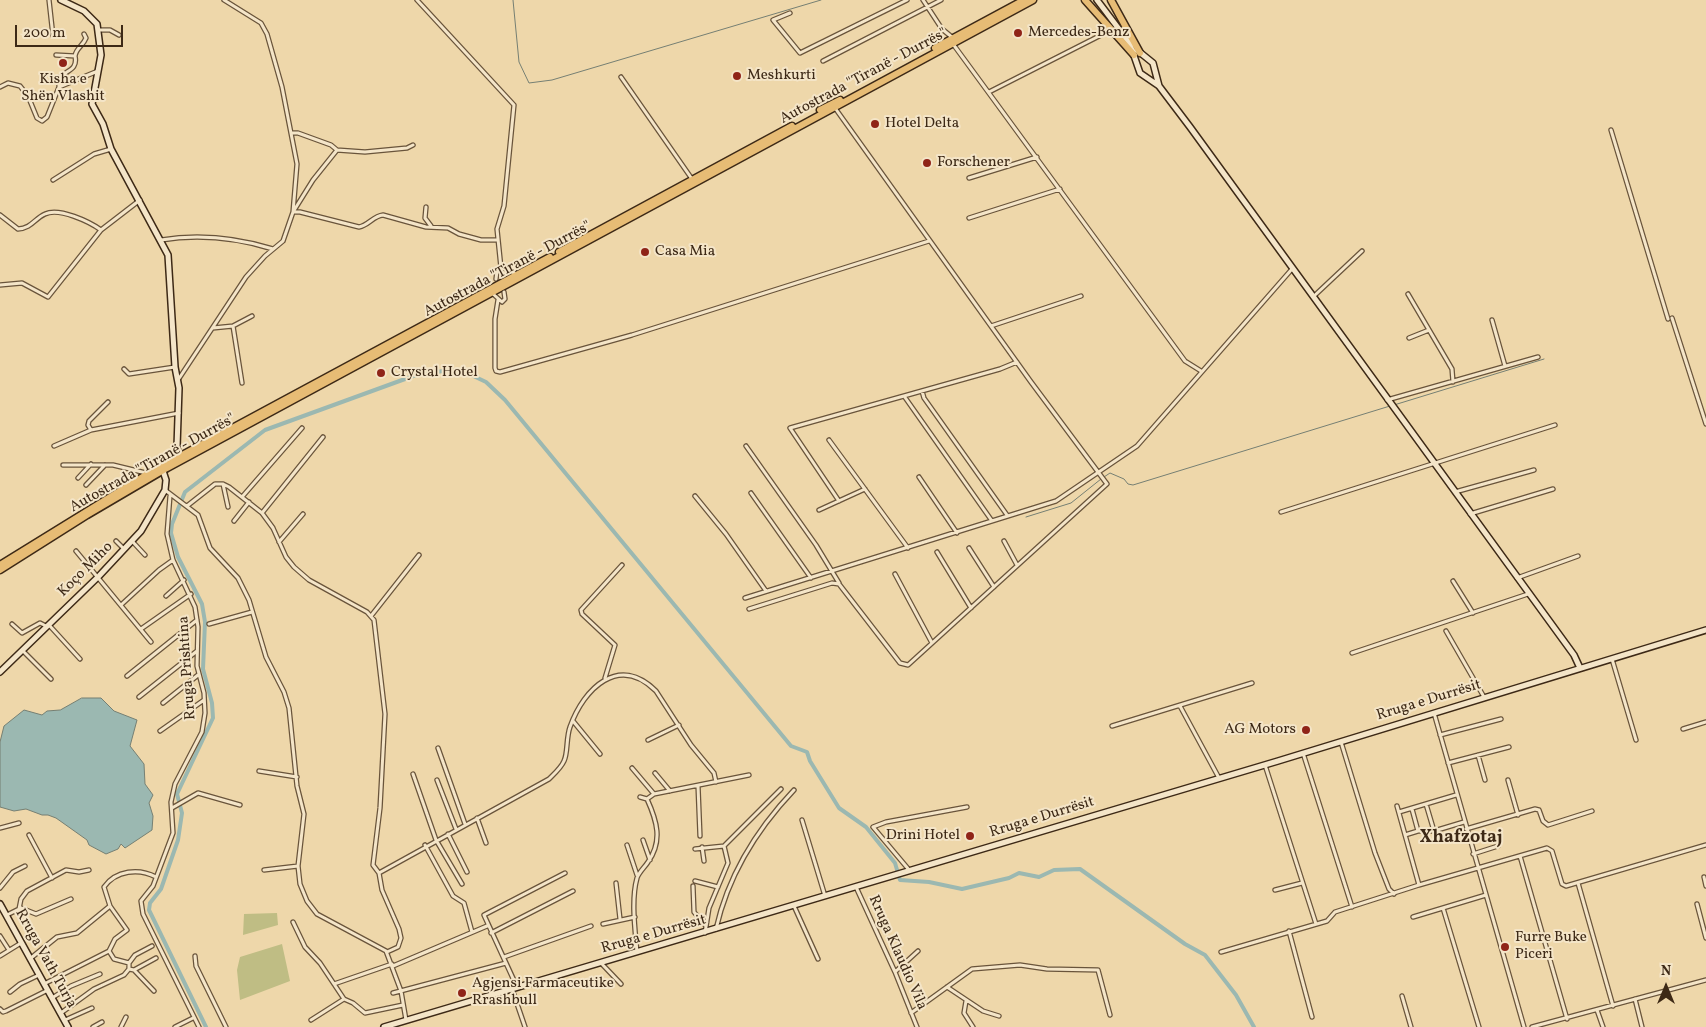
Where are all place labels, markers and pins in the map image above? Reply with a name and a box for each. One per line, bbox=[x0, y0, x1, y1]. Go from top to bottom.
place label: Mercedes-Benz bbox=[1028, 24, 1130, 42]
marker: Mercedes-Benz bbox=[1012, 27, 1024, 39]
marker: Kisha e Shën Vlashit bbox=[57, 57, 69, 69]
place label: Meshkurti bbox=[747, 67, 816, 85]
marker: Meshkurti bbox=[731, 70, 743, 82]
place label: Kisha e Shën Vlashit bbox=[21, 71, 105, 106]
place label: Hotel Delta bbox=[885, 115, 959, 133]
marker: Hotel Delta bbox=[869, 118, 881, 130]
place label: Forschener bbox=[937, 154, 1010, 172]
marker: Forschener bbox=[921, 157, 933, 169]
place label: Casa Mia bbox=[655, 243, 715, 261]
marker: Casa Mia bbox=[639, 246, 651, 258]
place label: Crystal Hotel bbox=[391, 364, 478, 382]
marker: Crystal Hotel bbox=[375, 367, 387, 379]
place label: AG Motors bbox=[1224, 721, 1296, 739]
marker: AG Motors bbox=[1300, 724, 1312, 736]
place label: Drini Hotel bbox=[886, 827, 960, 845]
marker: Drini Hotel bbox=[964, 830, 976, 842]
place label: Furre Buke Piceri bbox=[1515, 929, 1587, 964]
marker: Furre Buke Piceri bbox=[1499, 941, 1511, 953]
place label: Agjensi Farmaceutike Rrashbull bbox=[472, 975, 614, 1010]
marker: Agjensi Farmaceutike Rrashbull bbox=[456, 987, 468, 999]

